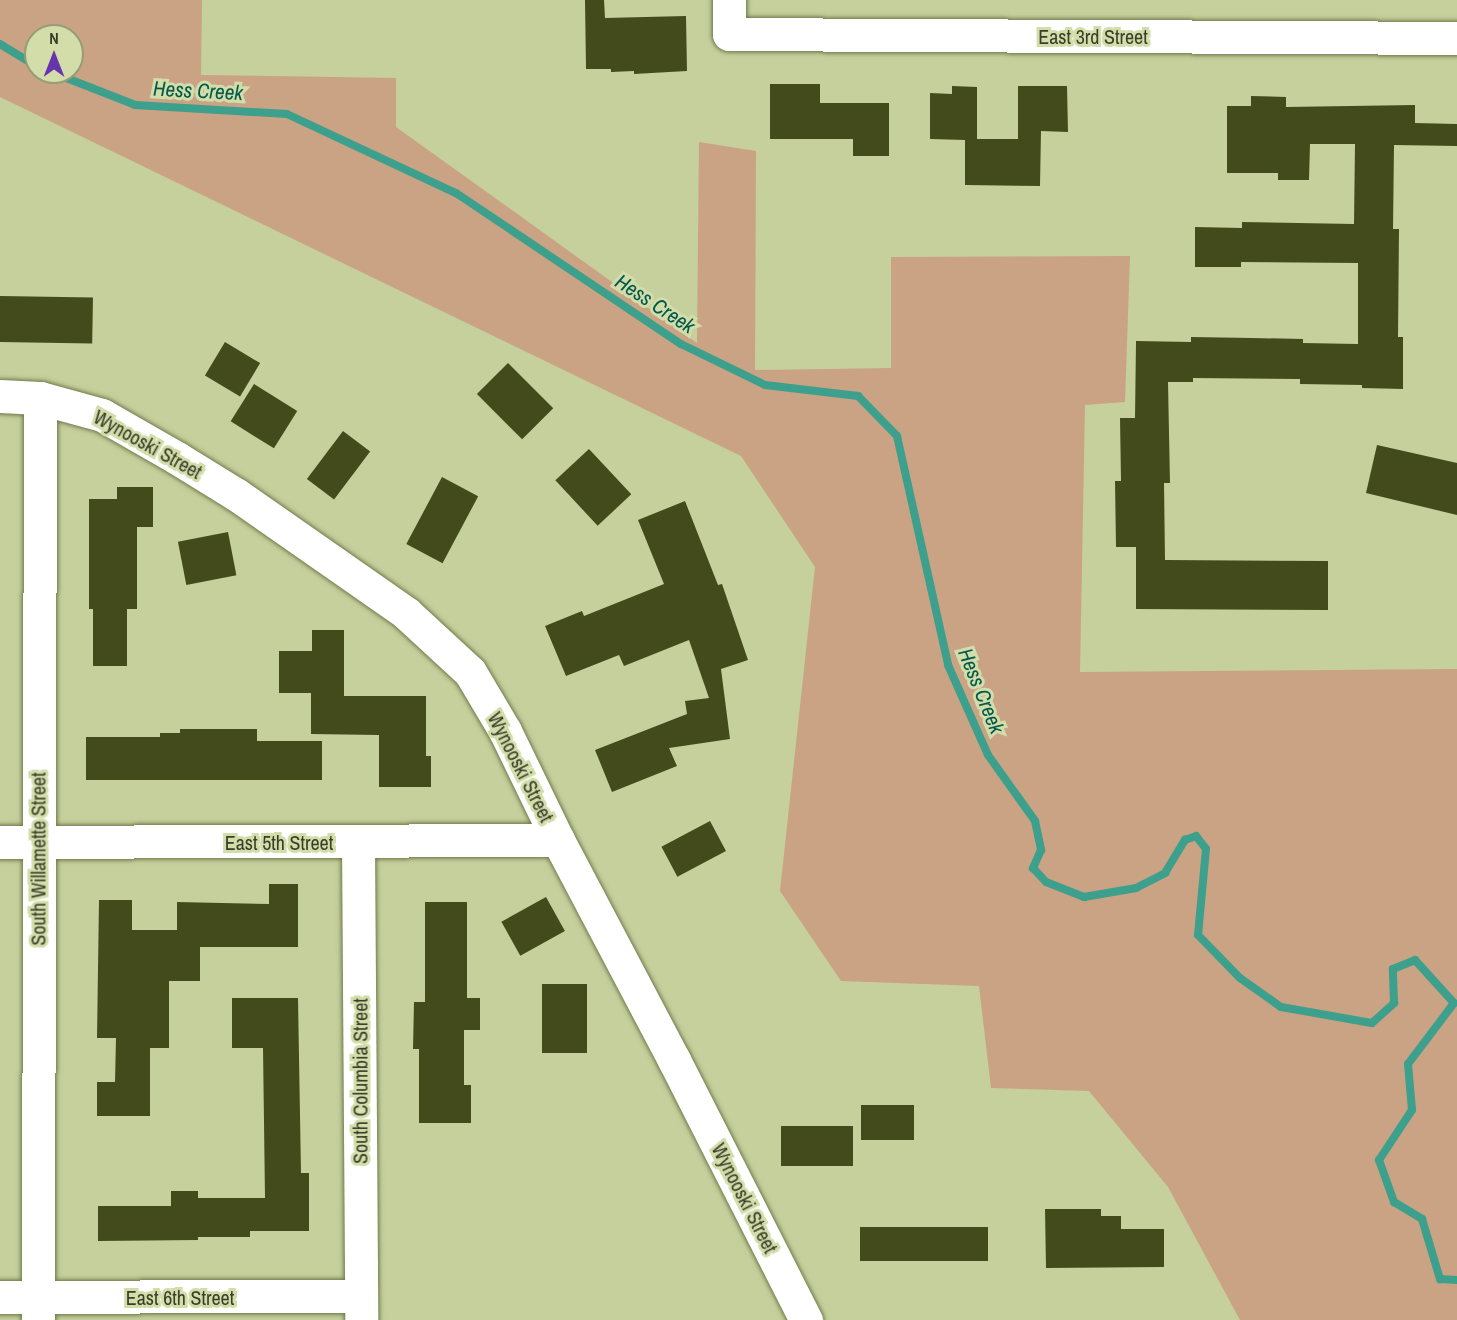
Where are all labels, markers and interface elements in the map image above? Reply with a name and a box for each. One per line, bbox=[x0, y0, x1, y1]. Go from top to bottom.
north arrow bbox=[24, 24, 84, 84]
street label: East 3rd Street bbox=[1038, 24, 1148, 48]
text: N bbox=[49, 27, 59, 49]
water label: Hess Creek bbox=[152, 76, 244, 106]
water label: Hess Creek bbox=[610, 269, 700, 339]
street label: Wynooski Street bbox=[90, 404, 206, 484]
water label: Hess Creek bbox=[952, 645, 1010, 737]
street label: Wynooski Street bbox=[483, 708, 559, 826]
street label: South Willamette Street bbox=[26, 772, 50, 946]
street label: East 5th Street bbox=[225, 830, 333, 854]
street label: South Columbia Street bbox=[348, 998, 372, 1164]
street label: Wynooski Street bbox=[707, 1139, 783, 1257]
street label: East 6th Street bbox=[126, 1285, 234, 1309]

